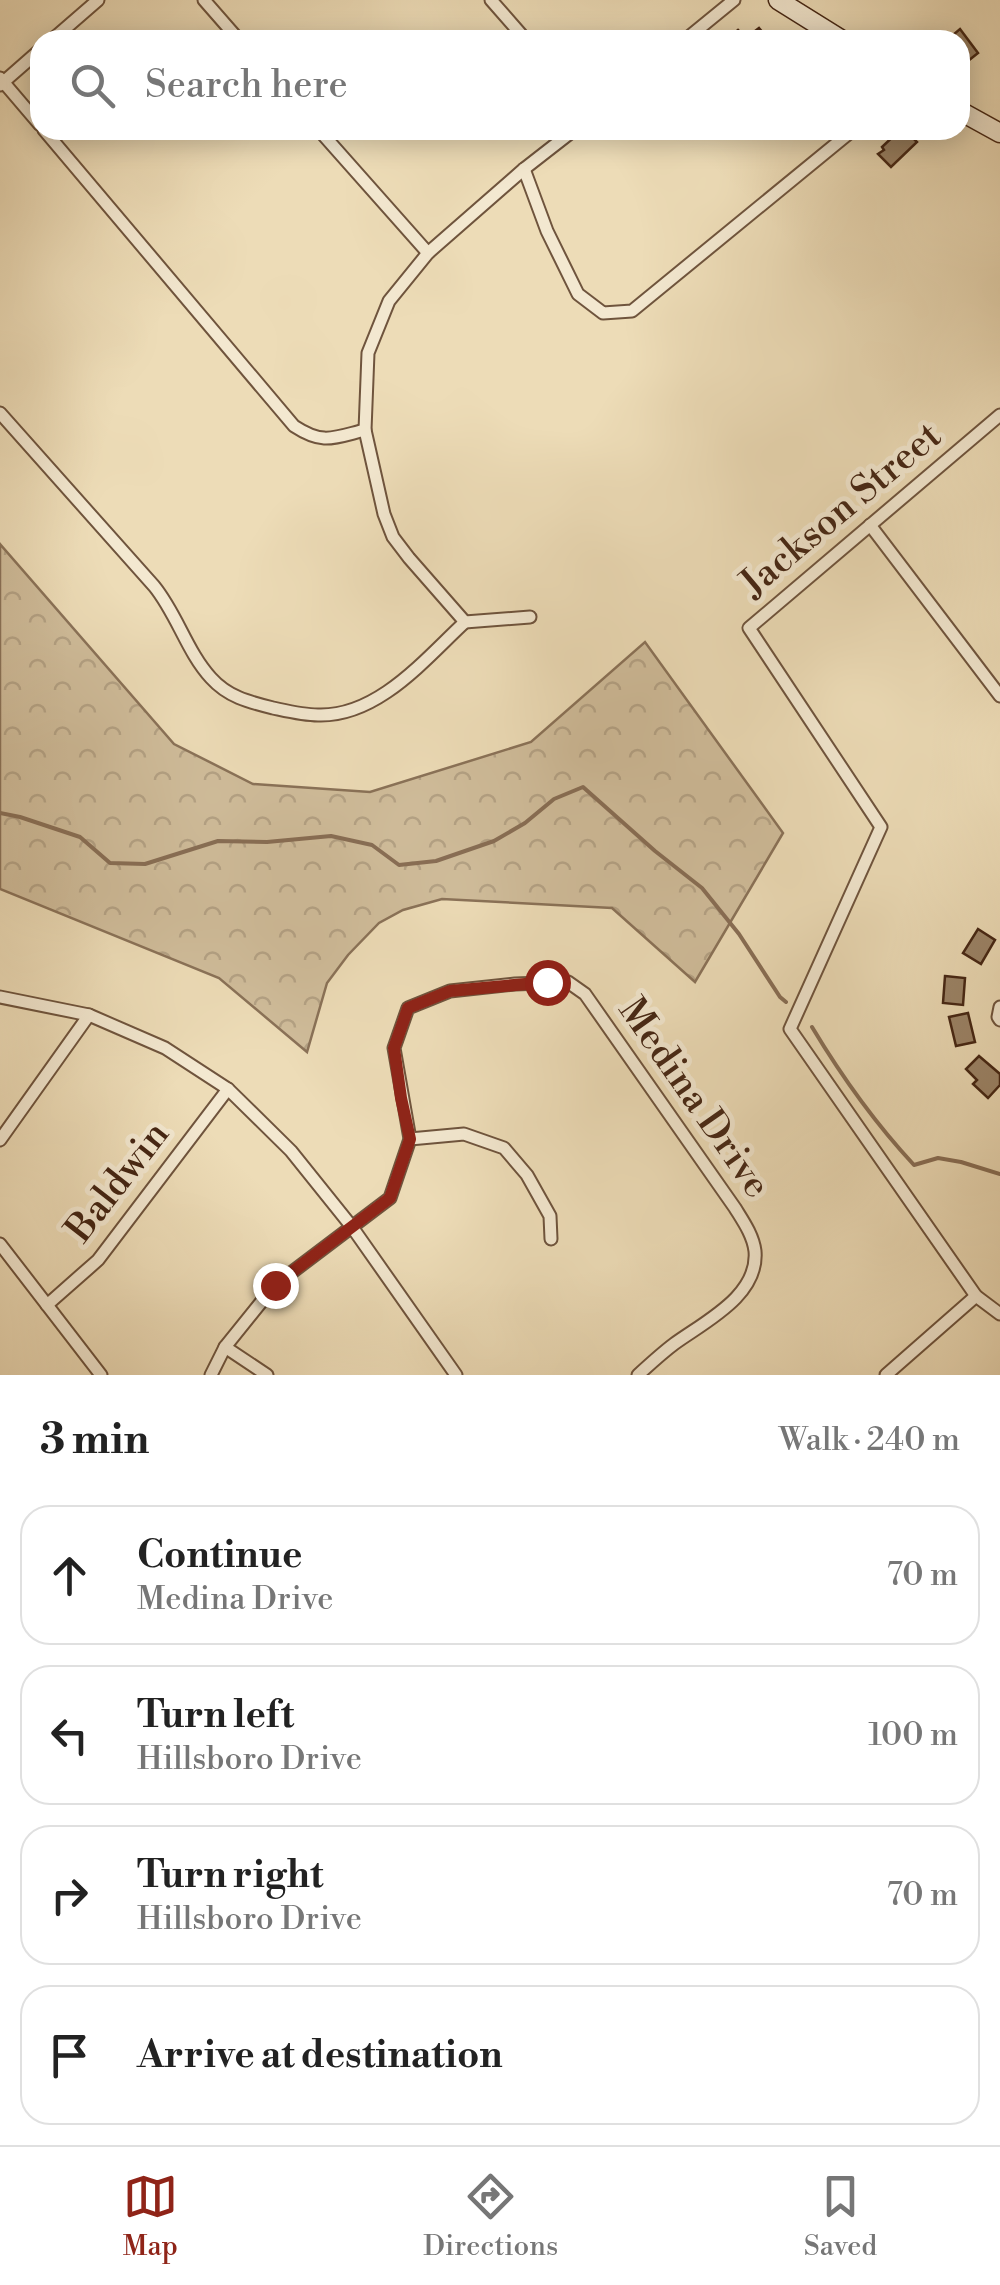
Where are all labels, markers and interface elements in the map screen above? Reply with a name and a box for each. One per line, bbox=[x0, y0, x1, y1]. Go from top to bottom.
search box bbox=[30, 30, 970, 140]
icon: search bbox=[65, 58, 120, 113]
text: Search here bbox=[145, 62, 348, 109]
street label: Jackson Street bbox=[730, 412, 951, 609]
route start bbox=[525, 960, 571, 1006]
street label: Medina Drive bbox=[608, 989, 780, 1207]
street label: Baldwin bbox=[56, 1112, 180, 1253]
route end bbox=[253, 1263, 299, 1309]
text: 3 min bbox=[40, 1414, 149, 1467]
text: Walk · 240 m bbox=[779, 1420, 960, 1460]
text: Continue bbox=[137, 1532, 302, 1579]
icon: ahead bbox=[42, 1548, 97, 1603]
text: 70 m bbox=[887, 1555, 958, 1595]
text: Medina Drive bbox=[137, 1579, 334, 1619]
text: Turn left bbox=[137, 1692, 294, 1739]
icon: left bbox=[42, 1708, 97, 1763]
text: 100 m bbox=[868, 1715, 958, 1755]
text: Hillsboro Drive bbox=[137, 1739, 362, 1779]
text: Turn right bbox=[137, 1852, 323, 1899]
icon: right bbox=[42, 1868, 97, 1923]
text: 70 m bbox=[887, 1875, 958, 1915]
text: Hillsboro Drive bbox=[137, 1899, 362, 1939]
icon: arrive bbox=[42, 2028, 97, 2083]
text: Arrive at destination bbox=[137, 2032, 503, 2079]
tab: Map bbox=[123, 2169, 178, 2264]
tab: Directions bbox=[423, 2169, 558, 2264]
tab: Saved bbox=[804, 2169, 877, 2264]

